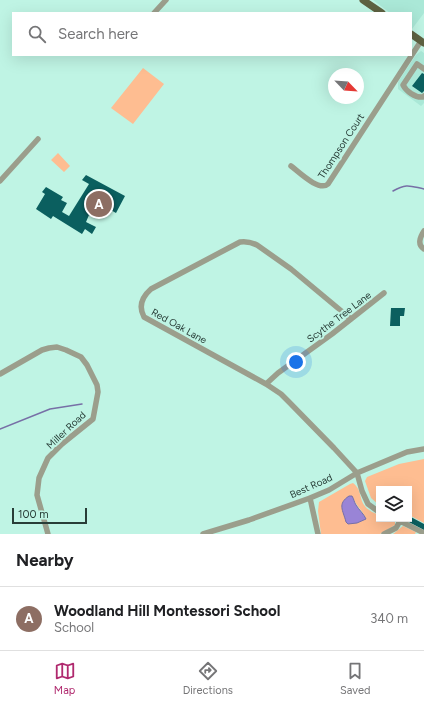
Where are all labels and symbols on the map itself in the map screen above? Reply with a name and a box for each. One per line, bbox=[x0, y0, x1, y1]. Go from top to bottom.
north arrow bbox=[328, 68, 364, 104]
street label: Thompson Court bbox=[315, 111, 367, 181]
pin: A bbox=[86, 189, 112, 219]
street label: Scythe Tree Lane bbox=[304, 288, 374, 345]
street label: Red Oak Lane bbox=[149, 305, 210, 347]
your location bbox=[286, 352, 306, 372]
street label: Miller Road bbox=[43, 408, 89, 452]
street label: Best Road bbox=[288, 471, 335, 501]
scale bar bbox=[12, 506, 87, 525]

